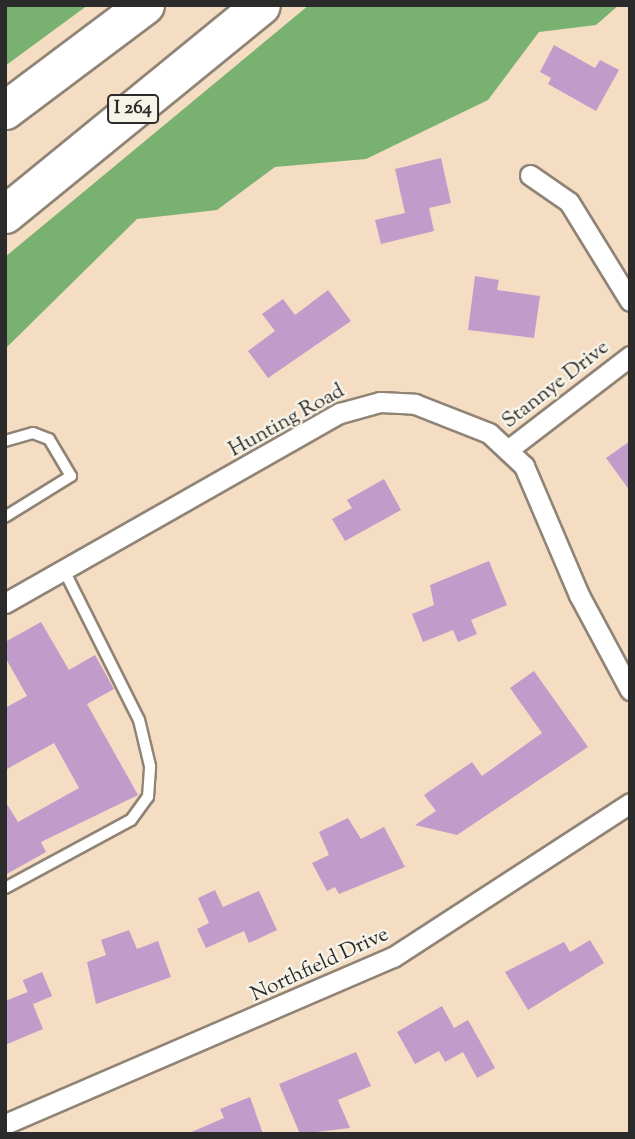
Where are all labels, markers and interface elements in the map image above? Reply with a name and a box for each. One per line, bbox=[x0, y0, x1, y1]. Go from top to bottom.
road number: I 264 bbox=[107, 94, 159, 124]
street label: Stannye Drive bbox=[498, 336, 614, 434]
street label: Hunting Road bbox=[225, 379, 349, 463]
street label: Northfield Drive bbox=[247, 922, 393, 1008]

